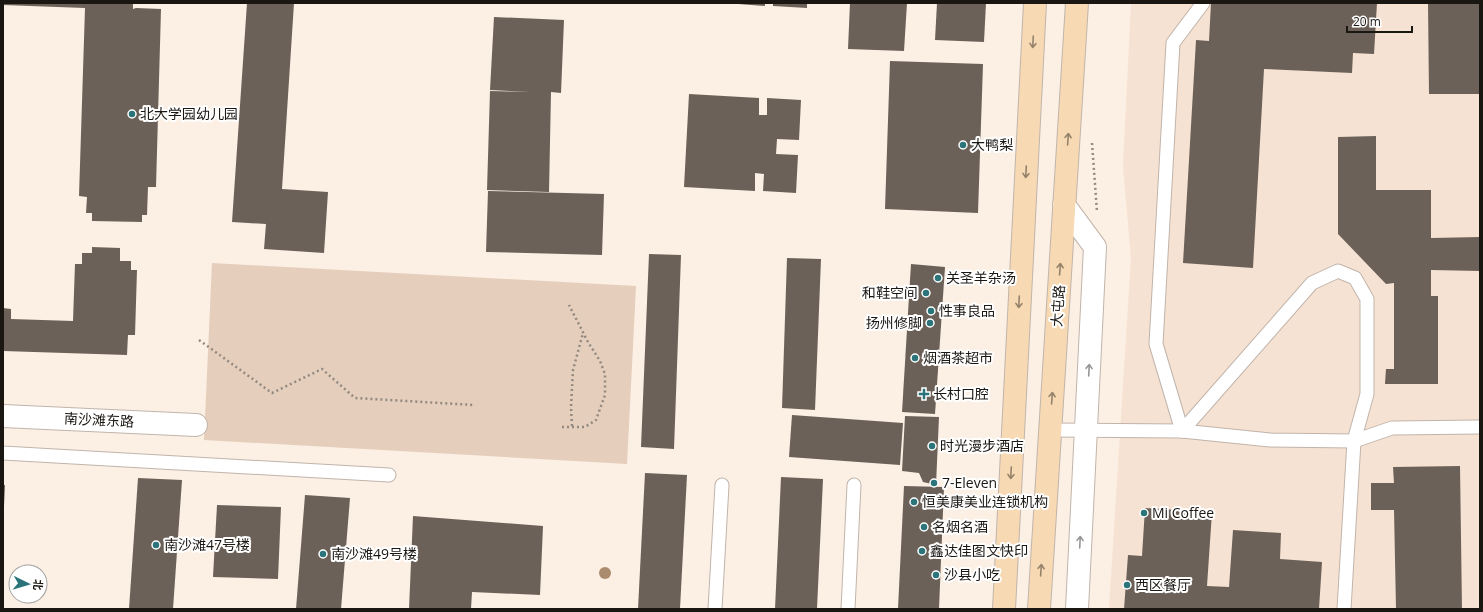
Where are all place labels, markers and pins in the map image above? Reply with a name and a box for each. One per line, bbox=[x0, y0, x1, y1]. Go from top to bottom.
place label: 北大学园幼儿园 bbox=[140, 104, 238, 123]
marker: 北大学园幼儿园 bbox=[127, 109, 137, 119]
place label: 大鸭梨 bbox=[971, 135, 1013, 154]
marker: 大鸭梨 bbox=[958, 140, 968, 150]
place label: 关圣羊杂汤 bbox=[946, 268, 1016, 287]
marker: 关圣羊杂汤 bbox=[933, 273, 943, 283]
place label: 和鞋空间 bbox=[862, 283, 918, 302]
marker: 和鞋空间 bbox=[921, 288, 931, 298]
place label: 性事良品 bbox=[939, 301, 995, 320]
marker: 性事良品 bbox=[926, 306, 936, 316]
place label: 扬州修脚 bbox=[866, 313, 922, 332]
marker: 扬州修脚 bbox=[925, 318, 935, 328]
place label: 烟酒茶超市 bbox=[923, 348, 993, 367]
marker: 烟酒茶超市 bbox=[910, 353, 920, 363]
place label: 长村口腔 bbox=[933, 384, 989, 403]
marker: 长村口腔 bbox=[918, 388, 930, 400]
place label: 时光漫步酒店 bbox=[940, 436, 1024, 455]
marker: 时光漫步酒店 bbox=[927, 441, 937, 451]
place label: 7-Eleven bbox=[942, 473, 997, 492]
marker: 7-Eleven bbox=[929, 478, 939, 488]
place label: 恒美康美业连锁机构 bbox=[922, 492, 1048, 511]
marker: 恒美康美业连锁机构 bbox=[909, 497, 919, 507]
place label: Mi Coffee bbox=[1152, 503, 1214, 522]
marker: Mi Coffee bbox=[1139, 508, 1149, 518]
place label: 名烟名酒 bbox=[932, 517, 988, 536]
marker: 名烟名酒 bbox=[919, 522, 929, 532]
place label: 南沙滩47号楼 bbox=[164, 535, 250, 554]
marker: 南沙滩47号楼 bbox=[151, 540, 161, 550]
place label: 鑫达佳图文快印 bbox=[930, 541, 1028, 560]
place label: 南沙滩49号楼 bbox=[331, 544, 417, 563]
marker: 鑫达佳图文快印 bbox=[917, 546, 927, 556]
marker: 南沙滩49号楼 bbox=[318, 549, 328, 559]
place label: 沙县小吃 bbox=[944, 565, 1000, 584]
marker: 沙县小吃 bbox=[931, 570, 941, 580]
place label: 西区餐厅 bbox=[1135, 575, 1191, 594]
marker: 西区餐厅 bbox=[1122, 580, 1132, 590]

